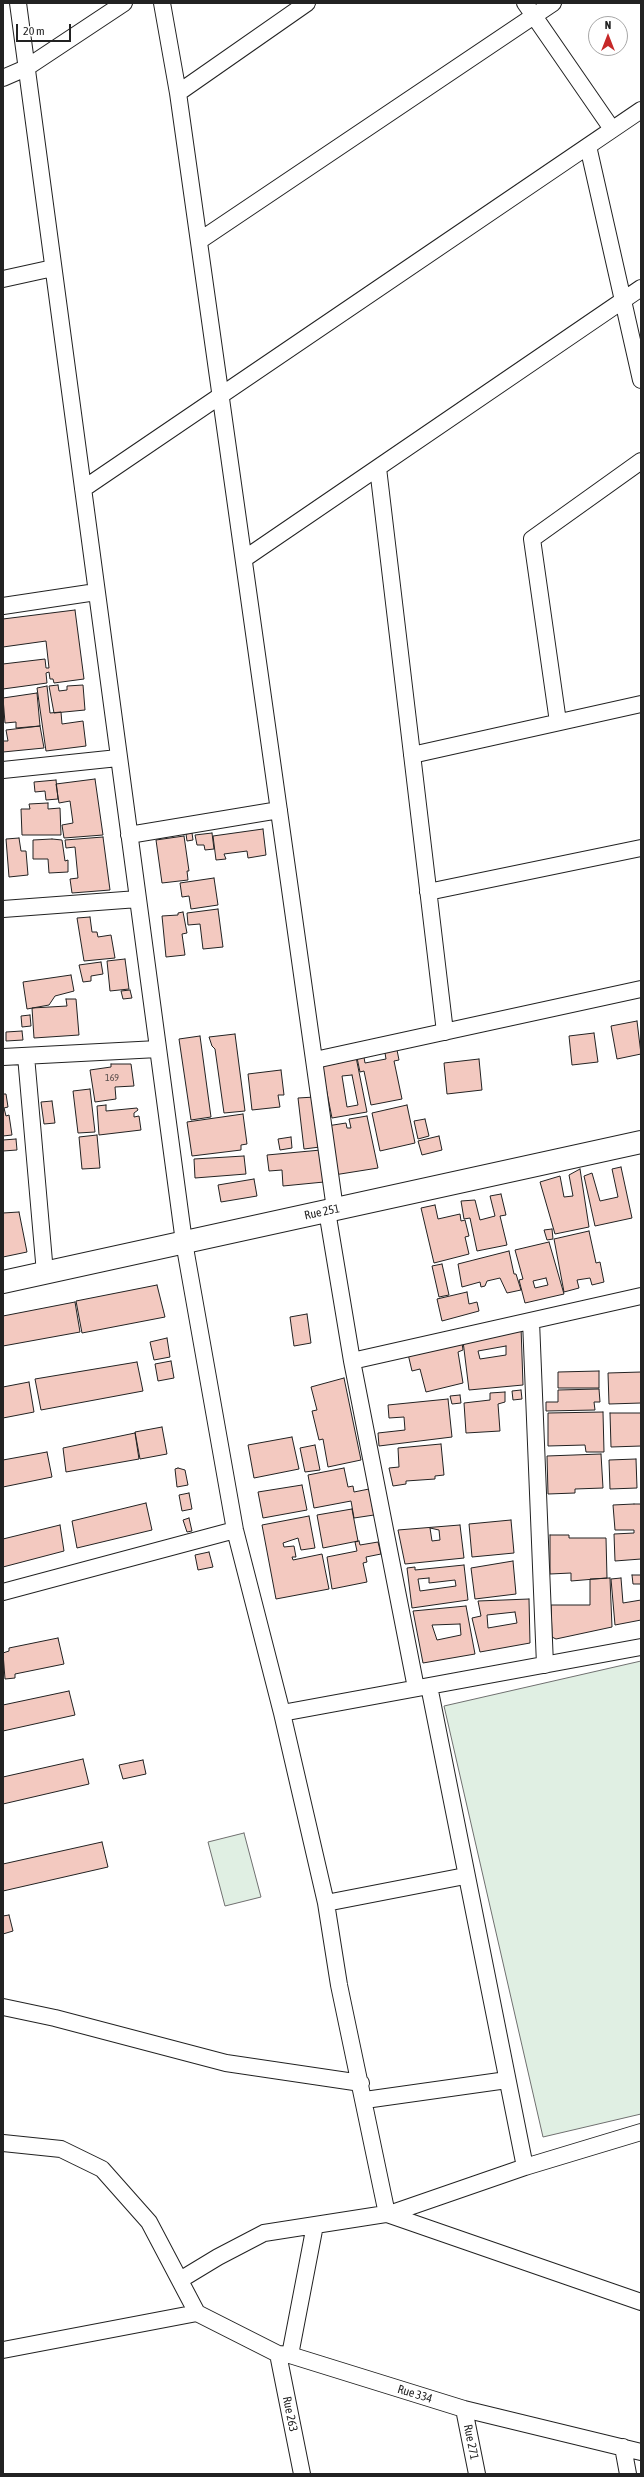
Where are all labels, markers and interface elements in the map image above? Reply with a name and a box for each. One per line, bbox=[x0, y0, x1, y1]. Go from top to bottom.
scale bar bbox=[18, 16, 73, 42]
north arrow bbox=[588, 16, 628, 56]
text: N bbox=[605, 19, 611, 31]
text: 20 m bbox=[23, 24, 45, 38]
house number: 169 bbox=[105, 1072, 119, 1084]
street label: Rue 251 bbox=[303, 1201, 341, 1223]
street label: Rue 334 bbox=[396, 2382, 434, 2406]
street label: Rue 263 bbox=[280, 2395, 300, 2433]
street label: Rue 271 bbox=[461, 2423, 481, 2461]

